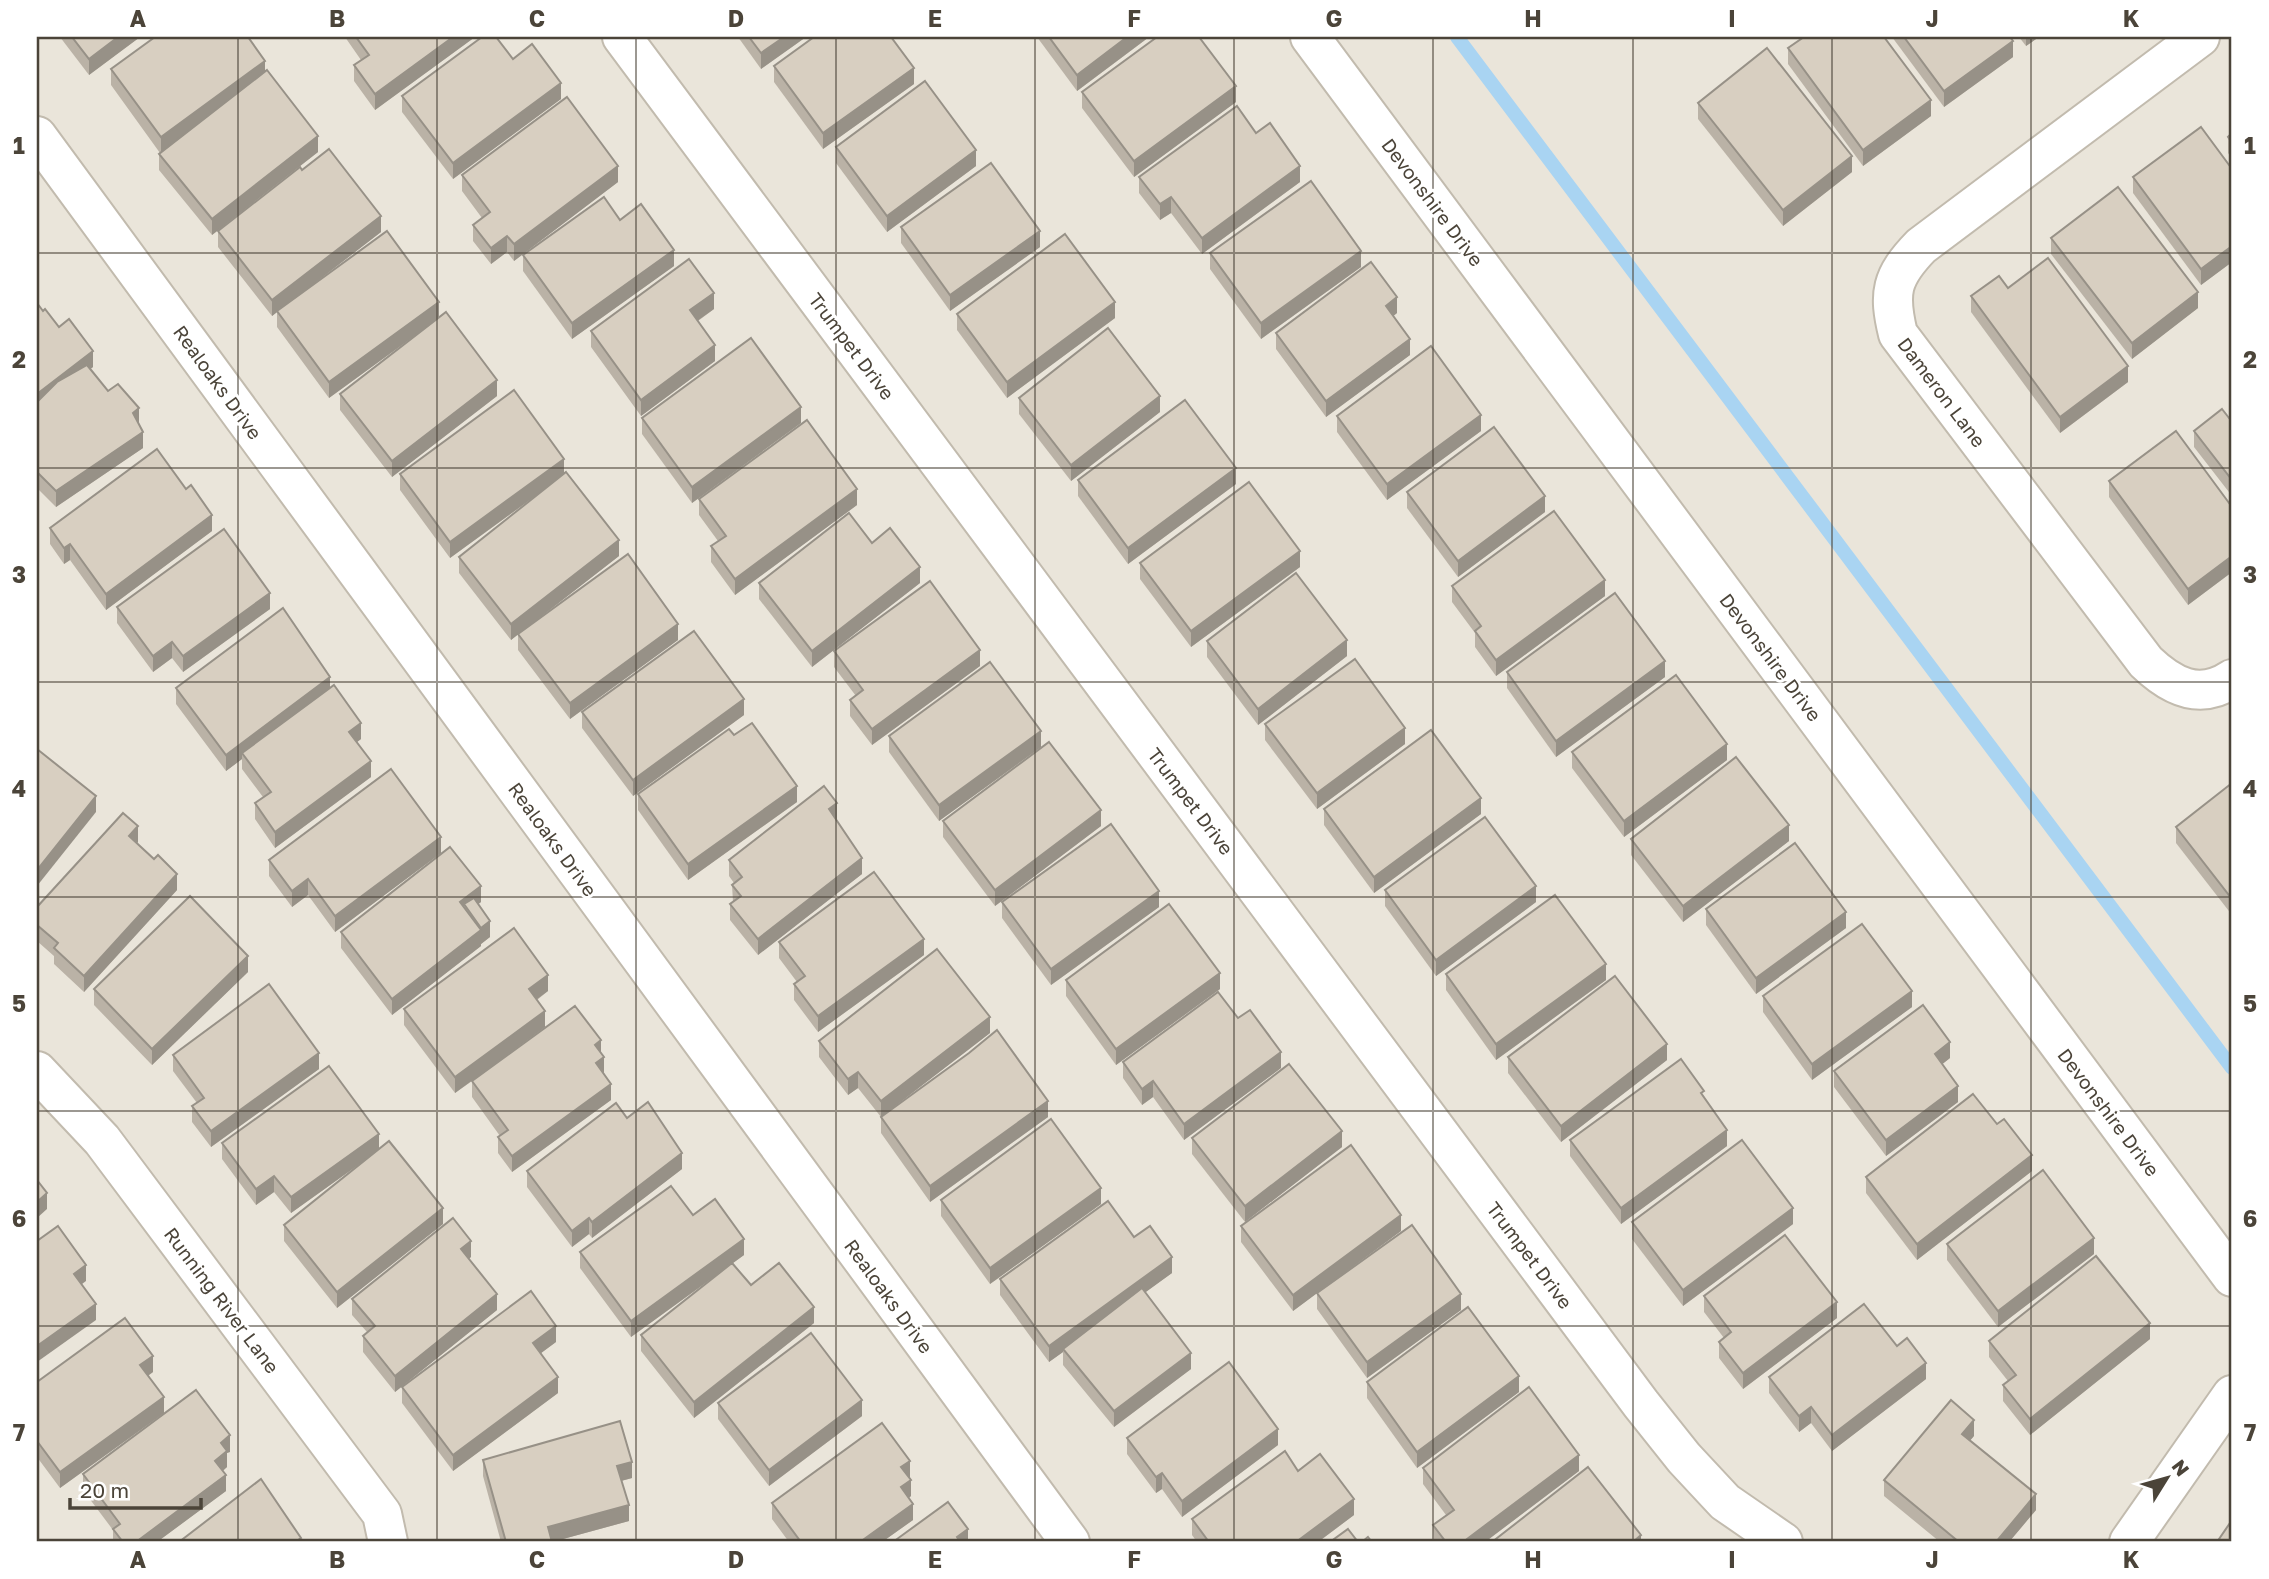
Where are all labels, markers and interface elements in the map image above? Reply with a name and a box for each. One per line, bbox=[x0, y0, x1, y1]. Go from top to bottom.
text: A bbox=[130, 4, 147, 32]
text: B bbox=[329, 4, 345, 32]
text: C bbox=[529, 4, 545, 32]
text: D bbox=[728, 4, 744, 32]
text: E bbox=[928, 4, 942, 32]
text: F bbox=[1127, 4, 1141, 32]
text: G bbox=[1326, 4, 1342, 32]
text: H bbox=[1524, 4, 1542, 32]
text: I bbox=[1728, 4, 1736, 32]
text: J bbox=[1925, 4, 1939, 32]
text: K bbox=[2123, 4, 2140, 32]
text: 1 bbox=[13, 131, 25, 159]
text: 1 bbox=[2244, 131, 2256, 159]
street label: Devonshire Drive bbox=[1377, 133, 1489, 271]
street label: Trumpet Drive bbox=[804, 288, 900, 404]
street label: Realoaks Drive bbox=[169, 321, 267, 443]
street label: Dameron Lane bbox=[1893, 333, 1991, 451]
text: 2 bbox=[12, 345, 26, 373]
text: 2 bbox=[2243, 345, 2257, 373]
text: 3 bbox=[12, 560, 26, 588]
text: 3 bbox=[2243, 560, 2257, 588]
street label: Devonshire Drive bbox=[1715, 588, 1827, 726]
street label: Trumpet Drive bbox=[1143, 743, 1239, 859]
text: 4 bbox=[12, 774, 26, 802]
text: 4 bbox=[2243, 774, 2257, 802]
street label: Realoaks Drive bbox=[504, 778, 602, 900]
text: 5 bbox=[12, 989, 26, 1017]
text: 5 bbox=[2243, 989, 2257, 1017]
street label: Devonshire Drive bbox=[2053, 1043, 2165, 1181]
street label: Trumpet Drive bbox=[1482, 1197, 1578, 1313]
text: 6 bbox=[12, 1204, 26, 1232]
text: 6 bbox=[2243, 1204, 2257, 1232]
street label: Running River Lane bbox=[160, 1223, 284, 1377]
street label: Realoaks Drive bbox=[840, 1235, 938, 1357]
text: 7 bbox=[13, 1418, 25, 1446]
text: 7 bbox=[2244, 1418, 2256, 1446]
north arrow bbox=[2132, 1442, 2202, 1512]
text: N bbox=[2167, 1455, 2195, 1480]
scale bar bbox=[70, 1467, 201, 1511]
text: 20 m bbox=[80, 1477, 129, 1503]
text: A bbox=[130, 1545, 147, 1573]
text: B bbox=[329, 1545, 345, 1573]
text: C bbox=[529, 1545, 545, 1573]
text: D bbox=[728, 1545, 744, 1573]
text: E bbox=[928, 1545, 942, 1573]
text: F bbox=[1127, 1545, 1141, 1573]
text: G bbox=[1326, 1545, 1342, 1573]
text: H bbox=[1524, 1545, 1542, 1573]
text: I bbox=[1728, 1545, 1736, 1573]
text: J bbox=[1925, 1545, 1939, 1573]
text: K bbox=[2123, 1545, 2140, 1573]

